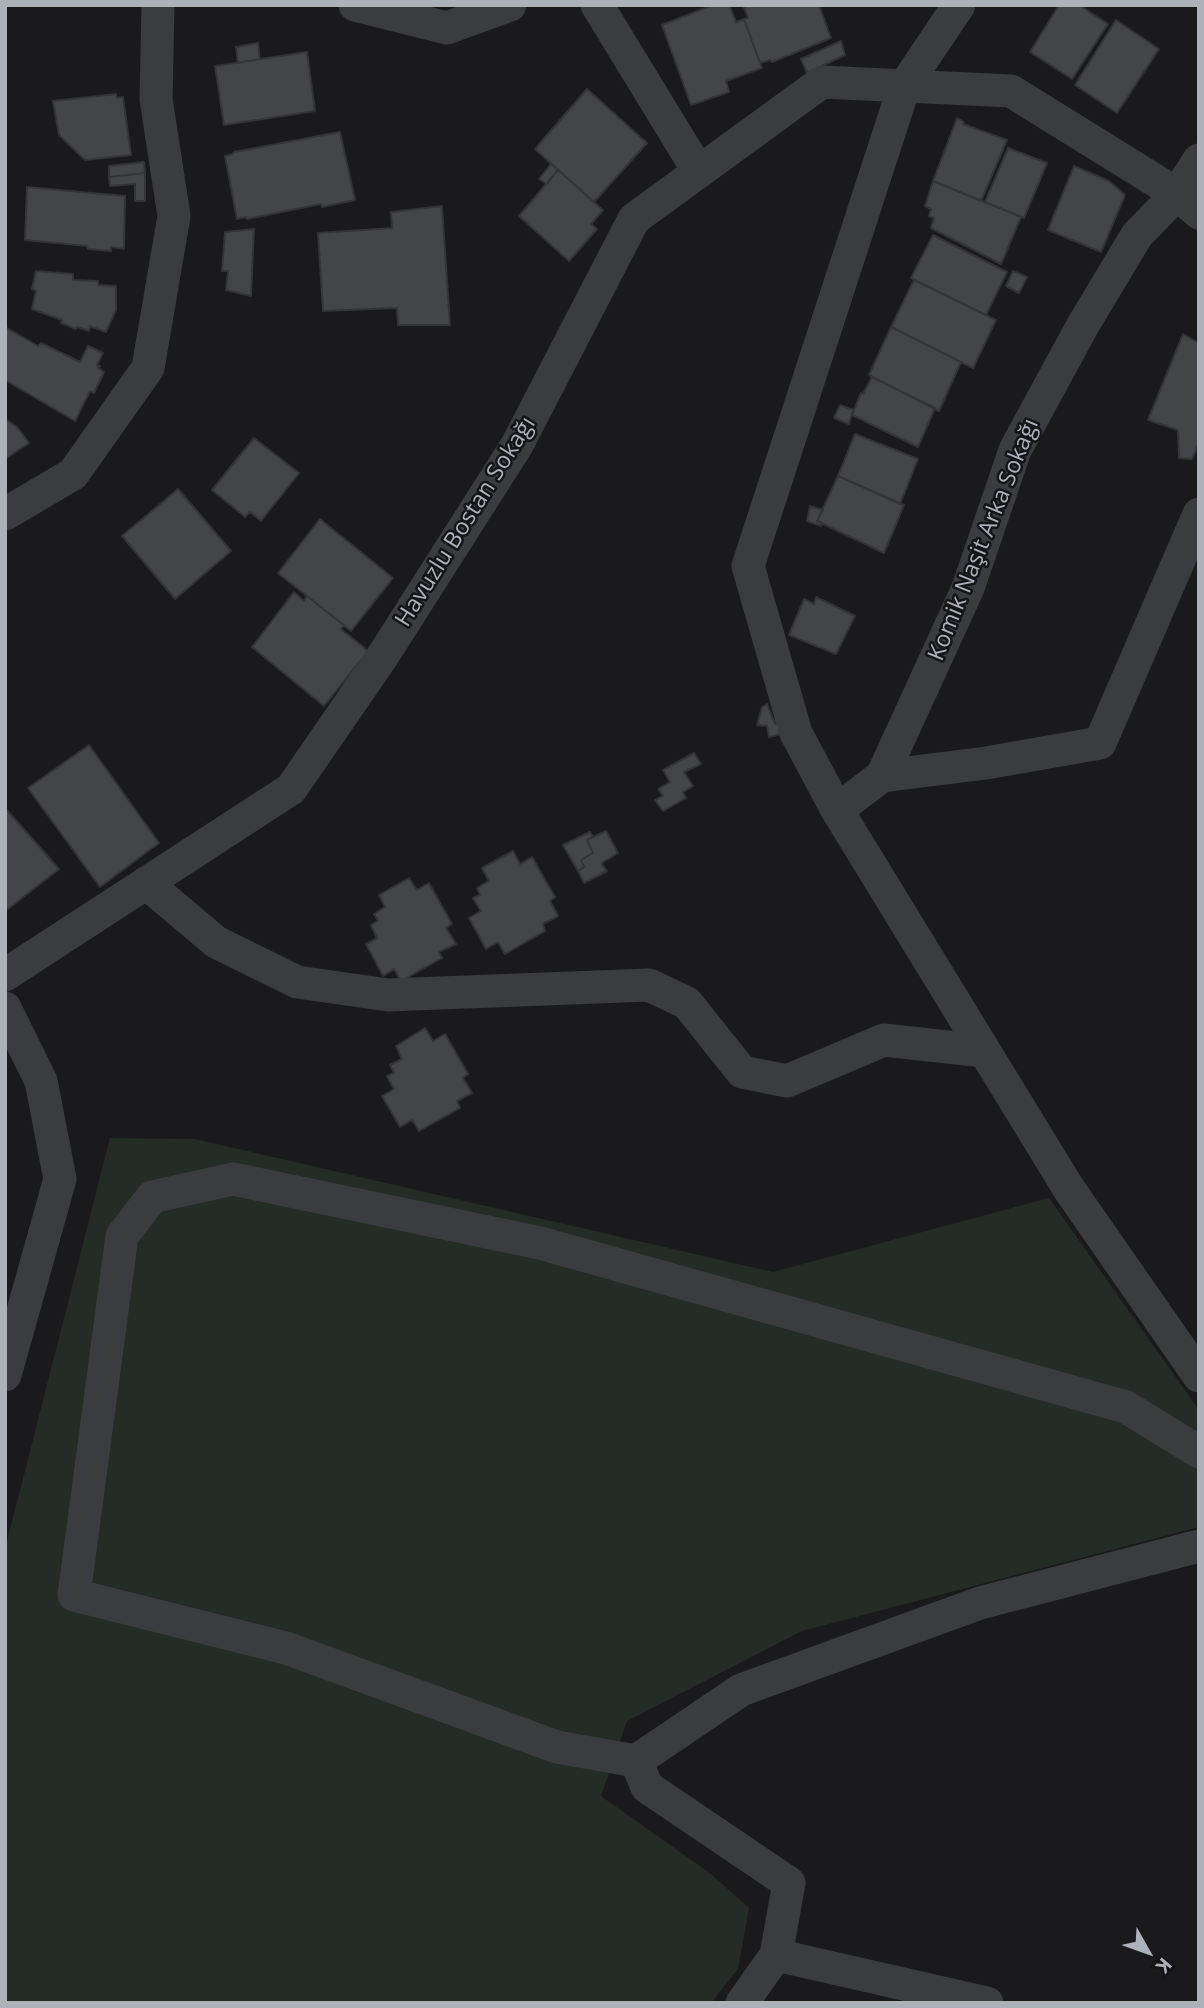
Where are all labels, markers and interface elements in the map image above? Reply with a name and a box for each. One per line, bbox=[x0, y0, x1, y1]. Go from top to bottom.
street label: Havuzlu Bostan Sokağı bbox=[390, 412, 542, 632]
street label: Komik Naşit Arka Sokağı bbox=[923, 415, 1045, 665]
north arrow bbox=[1113, 1917, 1183, 1987]
text: K bbox=[1150, 1952, 1178, 1979]

